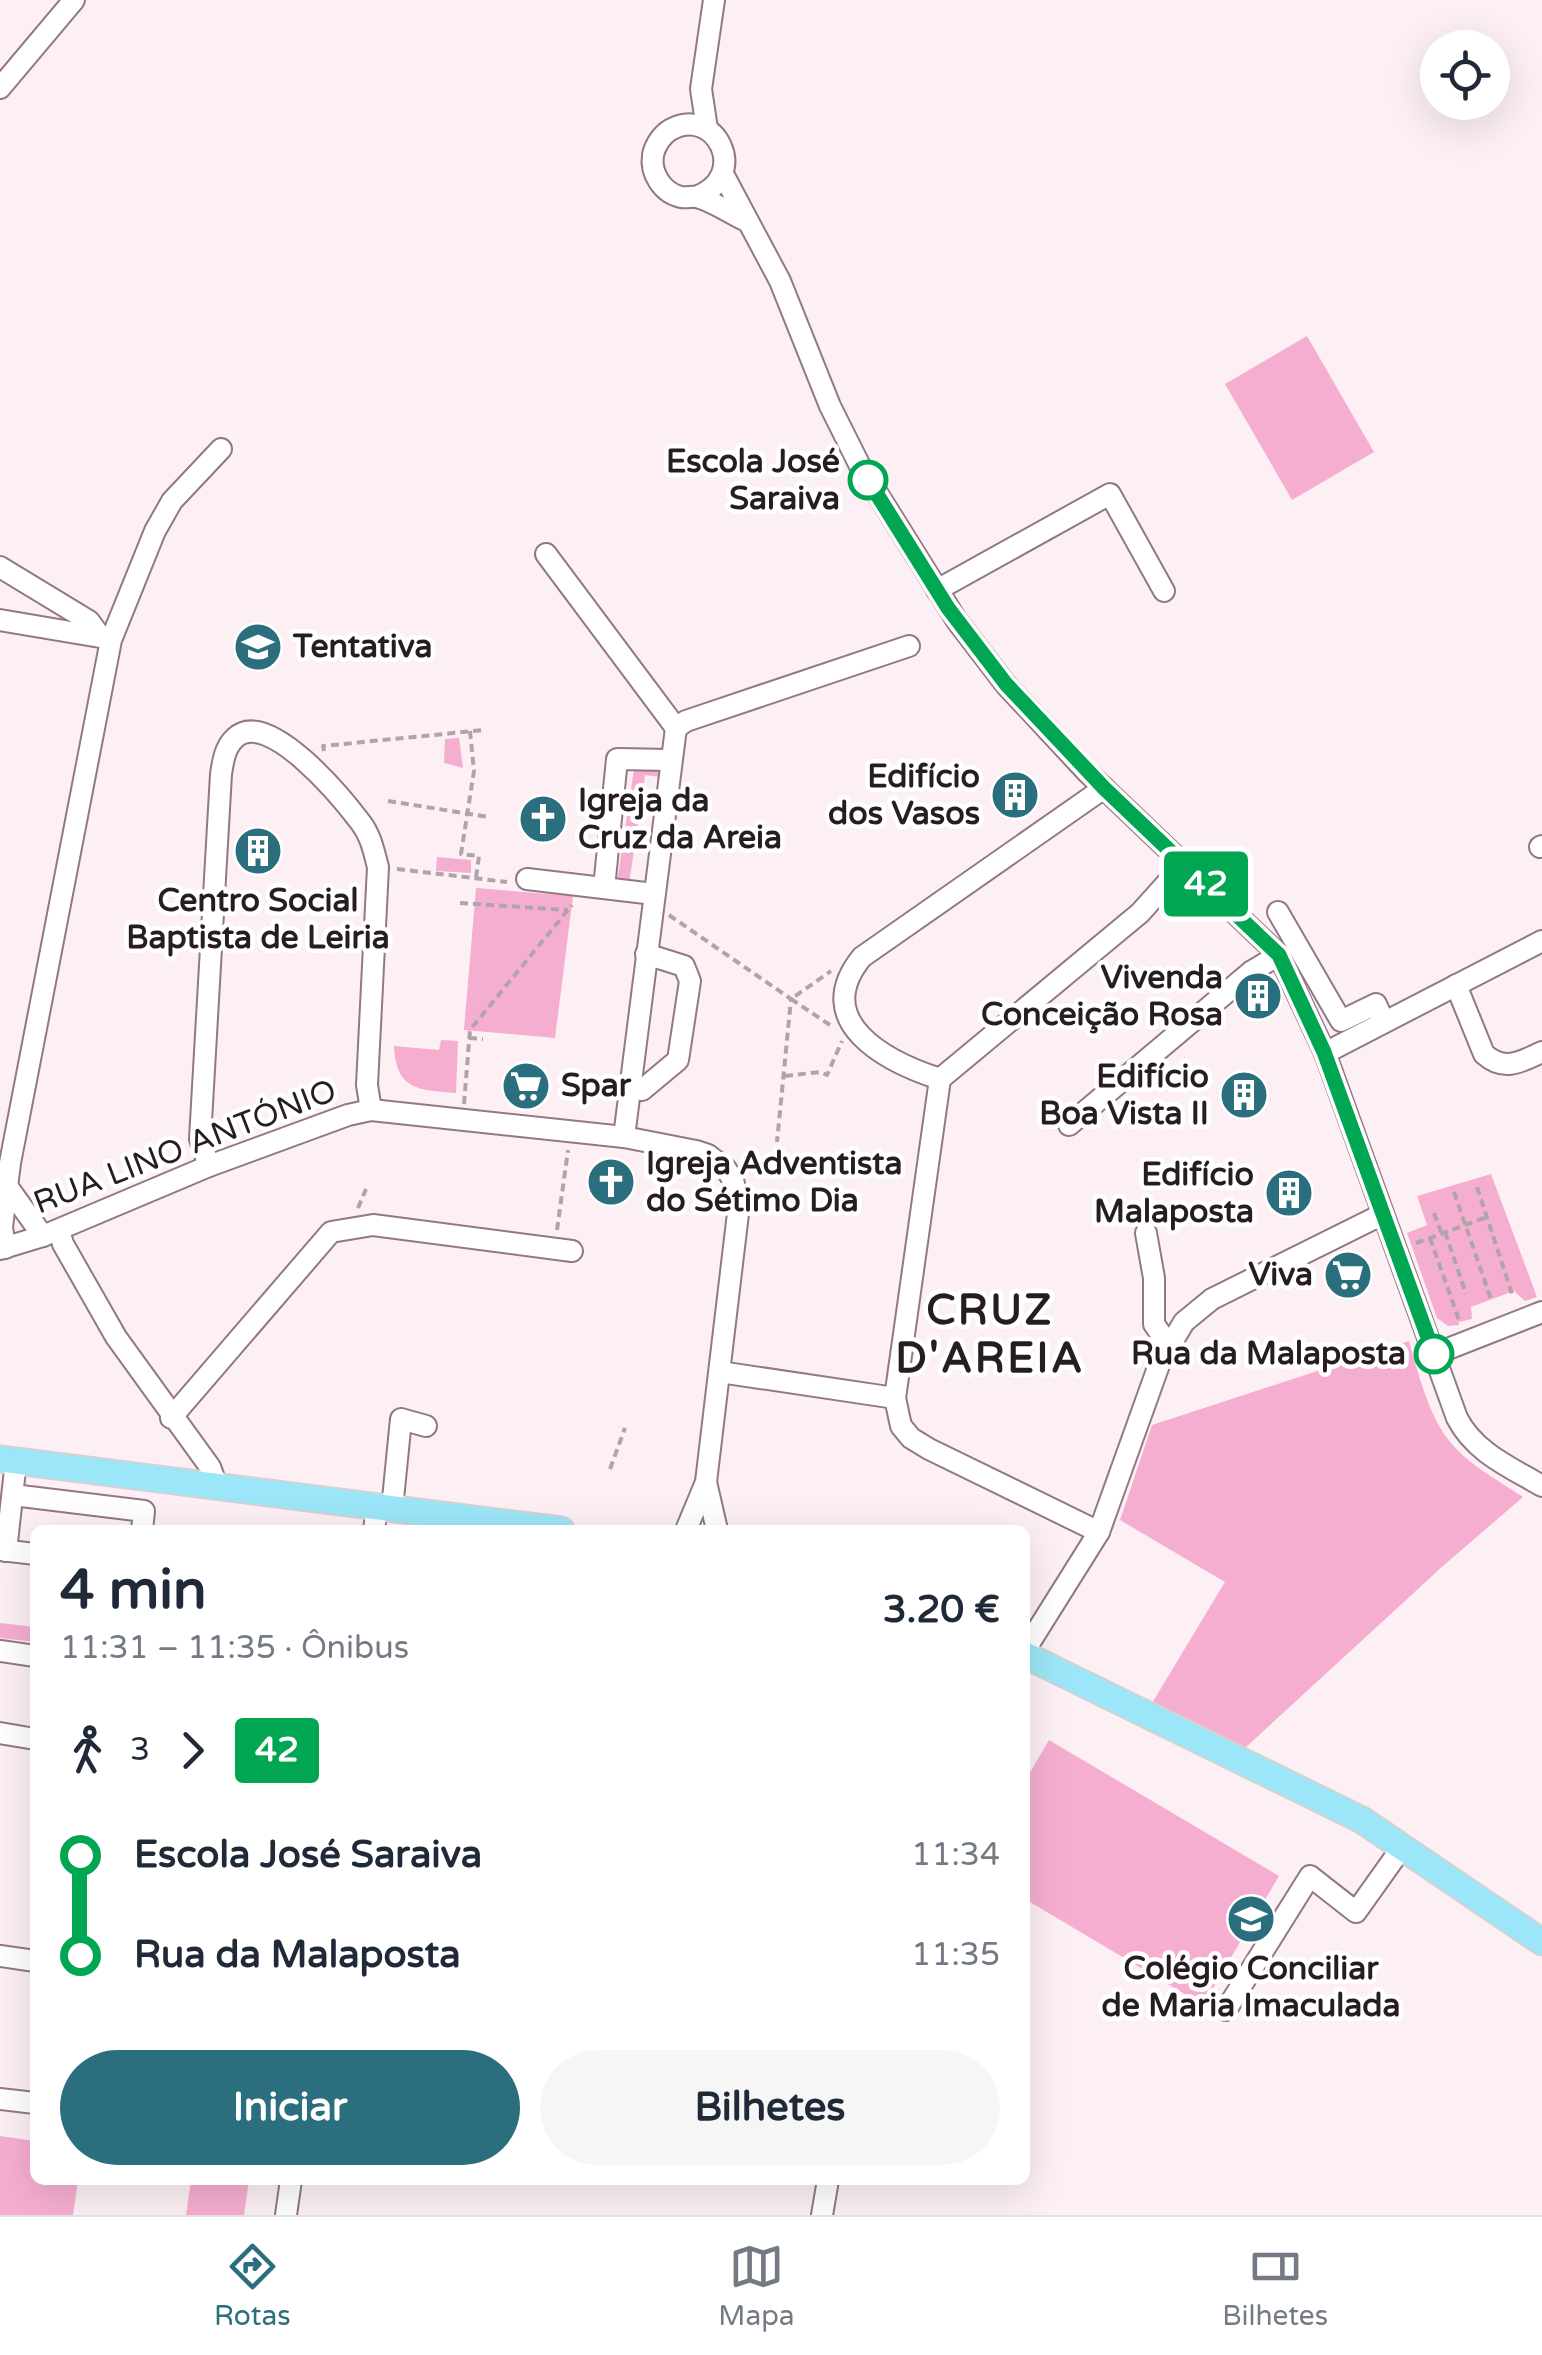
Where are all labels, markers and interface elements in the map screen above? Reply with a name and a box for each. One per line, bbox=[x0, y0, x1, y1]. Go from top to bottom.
map controls bbox=[1420, 30, 1510, 120]
button: locate bbox=[1420, 30, 1510, 120]
place label: Escola José Saraiva bbox=[666, 443, 840, 518]
marker: Escola José Saraiva bbox=[849, 461, 887, 499]
school or university icon: Tentativa bbox=[232, 621, 284, 673]
place label: Tentativa bbox=[292, 628, 432, 666]
place label: Edifício dos Vasos bbox=[828, 758, 980, 833]
building icon: Edifício dos Vasos bbox=[989, 769, 1041, 821]
place label: Igreja da Cruz da Areia bbox=[578, 782, 782, 857]
church icon: Igreja da Cruz da Areia bbox=[517, 793, 569, 845]
building icon: Centro Social Baptista de Leiria bbox=[232, 825, 284, 877]
line badge: 42 bbox=[1161, 852, 1251, 916]
text: 42 bbox=[1184, 863, 1228, 905]
place label: Centro Social Baptista de Leiria bbox=[126, 882, 390, 957]
place label: Vivenda Conceição Rosa bbox=[981, 959, 1223, 1034]
building icon: Vivenda Conceição Rosa bbox=[1232, 970, 1284, 1022]
place label: Edifício Boa Vista II bbox=[1039, 1058, 1209, 1133]
supermarket icon: Spar bbox=[500, 1060, 552, 1112]
place label: Spar bbox=[561, 1067, 632, 1105]
building icon: Edifício Boa Vista II bbox=[1218, 1069, 1270, 1121]
street label: RUA LINO ANTÓNIO bbox=[28, 1071, 342, 1222]
place label: Igreja Adventista do Sétimo Dia bbox=[646, 1145, 902, 1220]
church icon: Igreja Adventista do Sétimo Dia bbox=[585, 1156, 637, 1208]
place label: Edifício Malaposta bbox=[1094, 1156, 1254, 1231]
building icon: Edifício Malaposta bbox=[1263, 1167, 1315, 1219]
supermarket icon: Viva bbox=[1322, 1249, 1374, 1301]
place label: Viva bbox=[1248, 1256, 1313, 1294]
district label: CRUZ D'AREIA bbox=[895, 1285, 1085, 1384]
place label: Rua da Malaposta bbox=[1131, 1335, 1406, 1373]
marker: Rua da Malaposta bbox=[1415, 1335, 1453, 1373]
text: 4 min bbox=[60, 1558, 207, 1624]
text: 3.20 € bbox=[883, 1587, 1000, 1633]
text: 11:31 – 11:35 · Ônibus bbox=[60, 1629, 409, 1667]
icon: walk bbox=[60, 1723, 115, 1778]
icon: forward bbox=[165, 1723, 220, 1778]
text: 42 bbox=[255, 1729, 299, 1771]
text: 3 bbox=[130, 1731, 150, 1769]
text: Escola José Saraiva bbox=[134, 1832, 482, 1878]
text: 11:34 bbox=[911, 1836, 1000, 1874]
school or university icon: Colégio Conciliar de Maria Imaculada bbox=[1225, 1893, 1277, 1945]
text: Rua da Malaposta bbox=[134, 1932, 461, 1978]
text: 11:35 bbox=[911, 1936, 1000, 1974]
place label: Colégio Conciliar de Maria Imaculada bbox=[1102, 1950, 1400, 2025]
button: Iniciar bbox=[60, 2050, 520, 2165]
button: Bilhetes bbox=[540, 2050, 1000, 2165]
tab: Rotas bbox=[214, 2239, 291, 2333]
tab: Mapa bbox=[718, 2239, 795, 2333]
tab: Bilhetes bbox=[1222, 2239, 1328, 2333]

